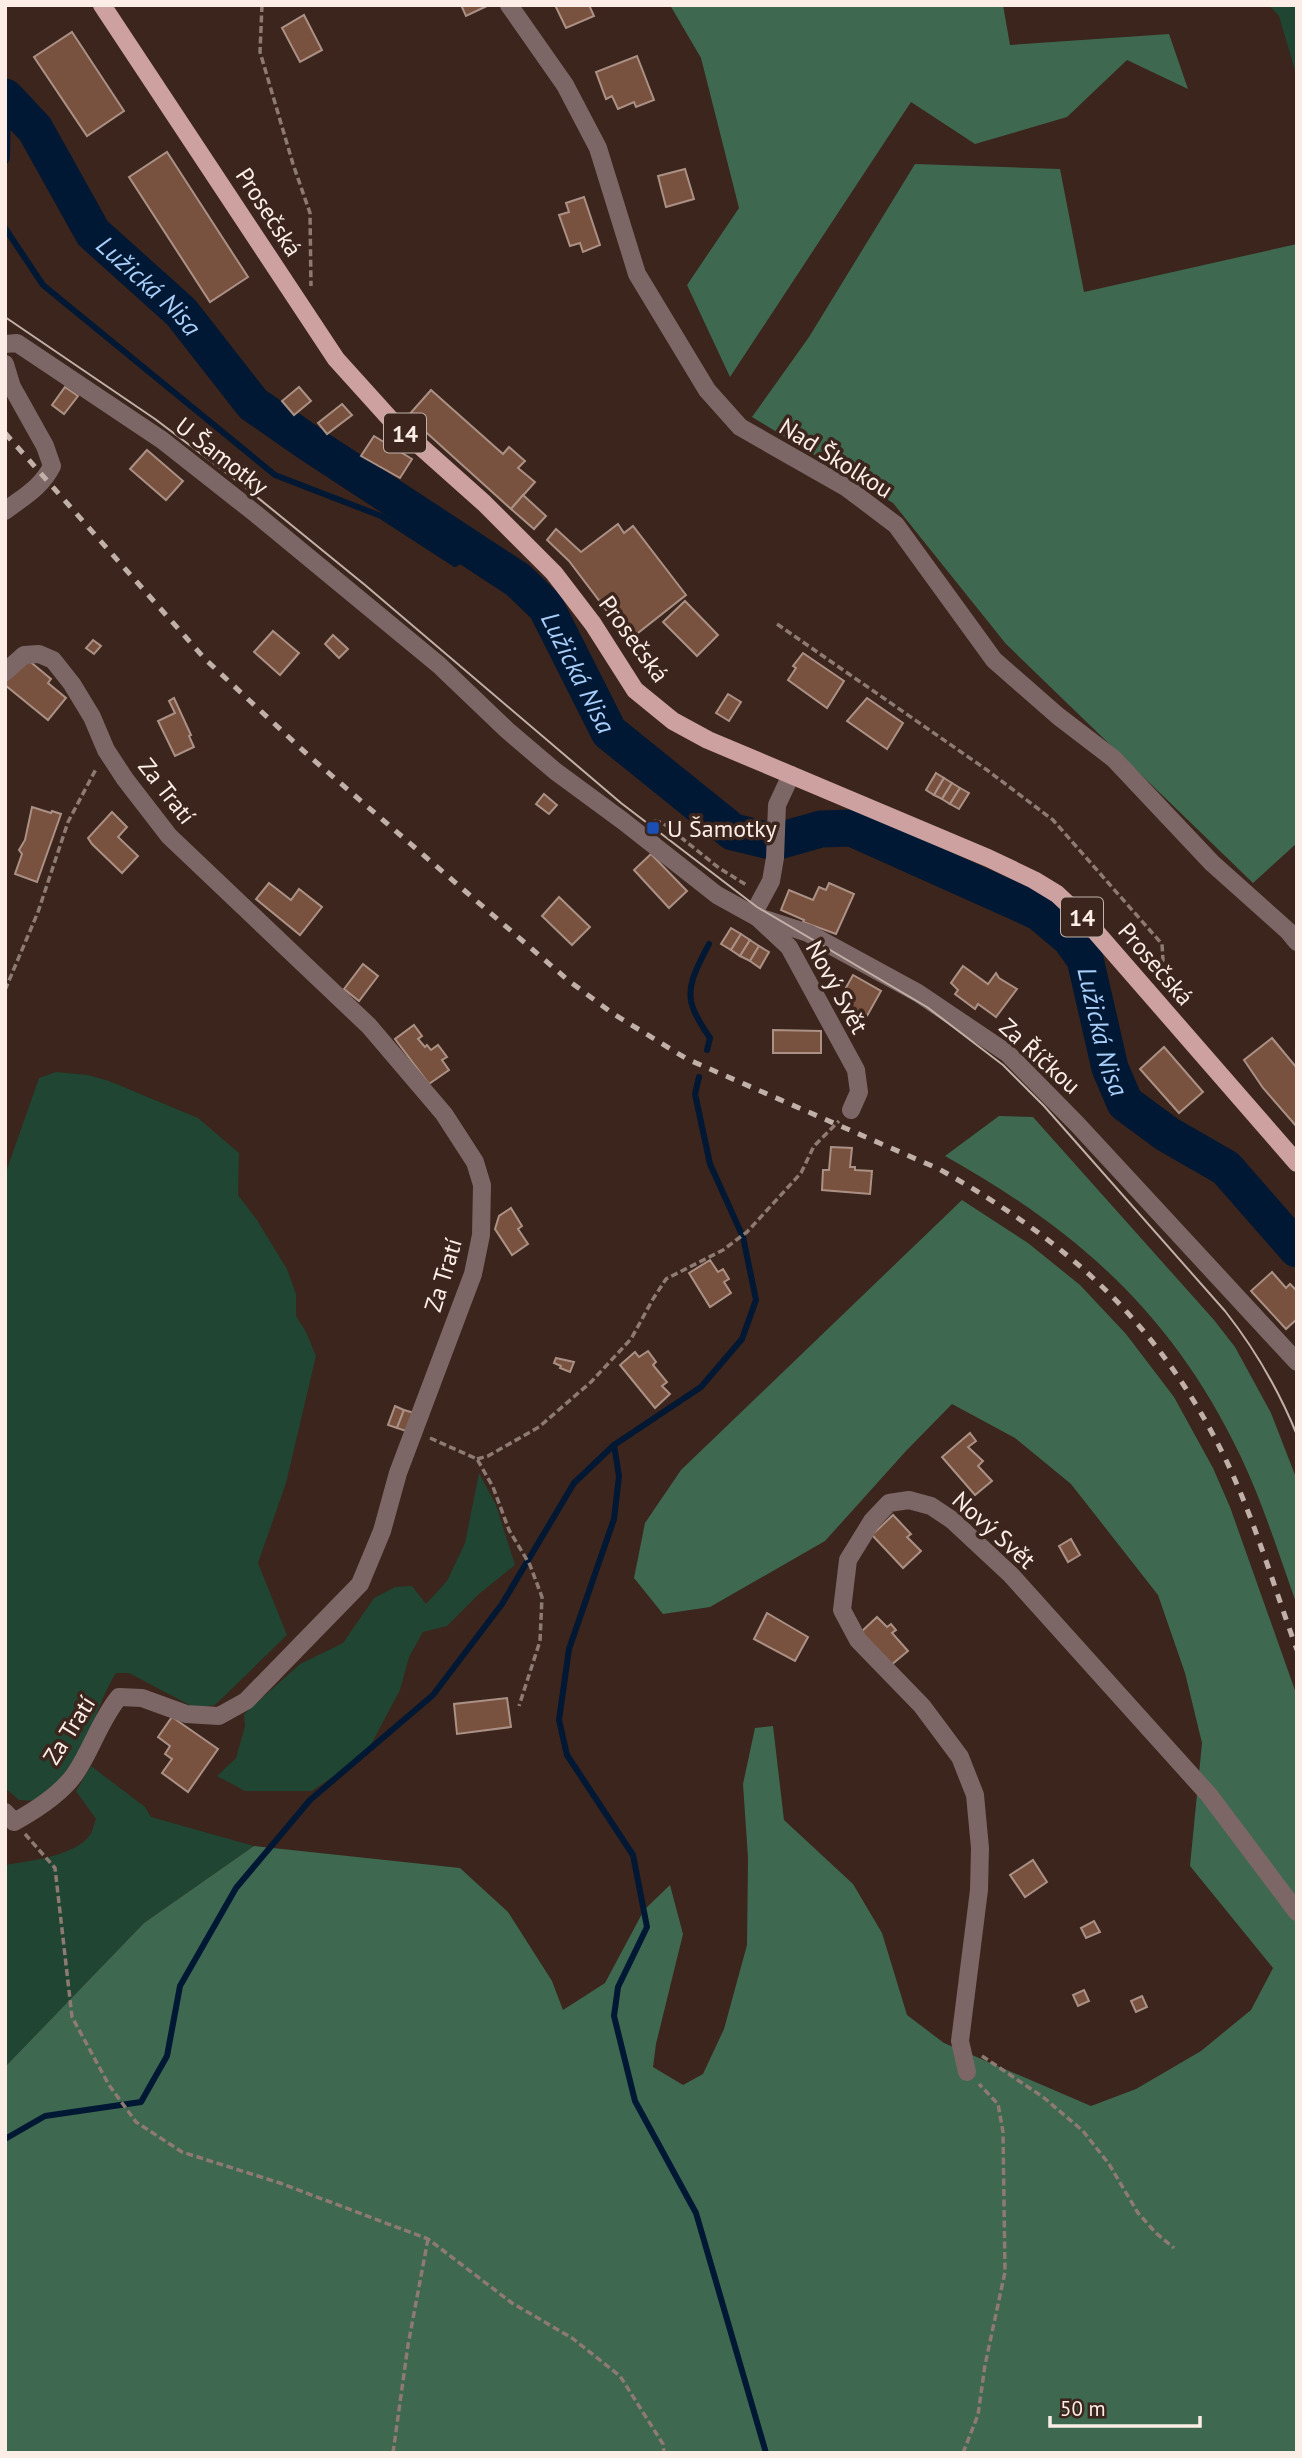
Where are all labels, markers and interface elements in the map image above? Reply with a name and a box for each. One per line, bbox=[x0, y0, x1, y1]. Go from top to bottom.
street label: Prosečská bbox=[229, 162, 309, 262]
water label: Lužická Nisa bbox=[90, 228, 209, 342]
street label: U Šamotky bbox=[169, 410, 275, 502]
street label: Nad Školkou bbox=[773, 411, 899, 505]
road number: 14 bbox=[384, 414, 426, 452]
street label: Prosečská bbox=[592, 589, 676, 689]
water label: Lužická Nisa bbox=[534, 606, 623, 739]
street label: Za Tratí bbox=[132, 752, 202, 830]
place label: U Šamotky bbox=[667, 813, 777, 844]
marker: U Šamotky bbox=[645, 820, 661, 836]
road number: 14 bbox=[1061, 898, 1103, 936]
street label: Prosečská bbox=[1112, 916, 1200, 1012]
street label: Nový Svět bbox=[799, 935, 875, 1039]
water label: Lužická Nisa bbox=[1071, 963, 1137, 1101]
street label: Za Říčkou bbox=[993, 1011, 1087, 1101]
street label: Za Tratí bbox=[417, 1234, 469, 1316]
street label: Nový Svět bbox=[946, 1484, 1042, 1576]
street label: Za Tratí bbox=[36, 1690, 102, 1770]
scale bar bbox=[1050, 2384, 1200, 2428]
text: 50 m bbox=[1060, 2395, 1106, 2422]

